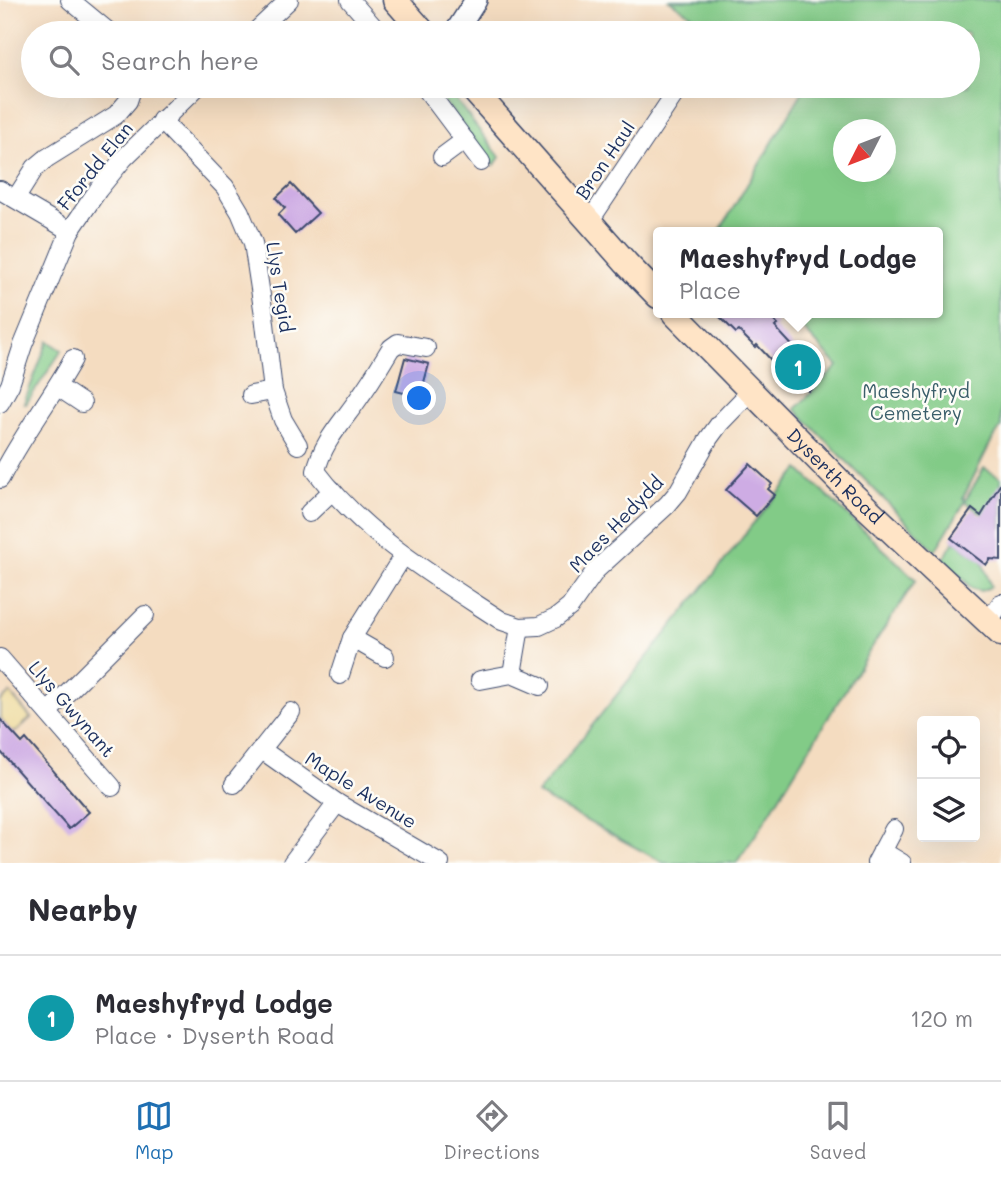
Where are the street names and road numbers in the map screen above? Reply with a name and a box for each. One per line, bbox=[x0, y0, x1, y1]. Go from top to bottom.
street label: Ffordd Elan bbox=[51, 116, 138, 215]
street label: Bron Haul bbox=[569, 116, 640, 204]
street label: Llys Tegid bbox=[261, 240, 300, 334]
street label: Dyserth Road bbox=[782, 422, 889, 529]
street label: Maes Hedydd bbox=[563, 470, 668, 577]
street label: Llys Gwynant bbox=[24, 655, 121, 762]
street label: Maple Avenue bbox=[301, 745, 422, 834]

